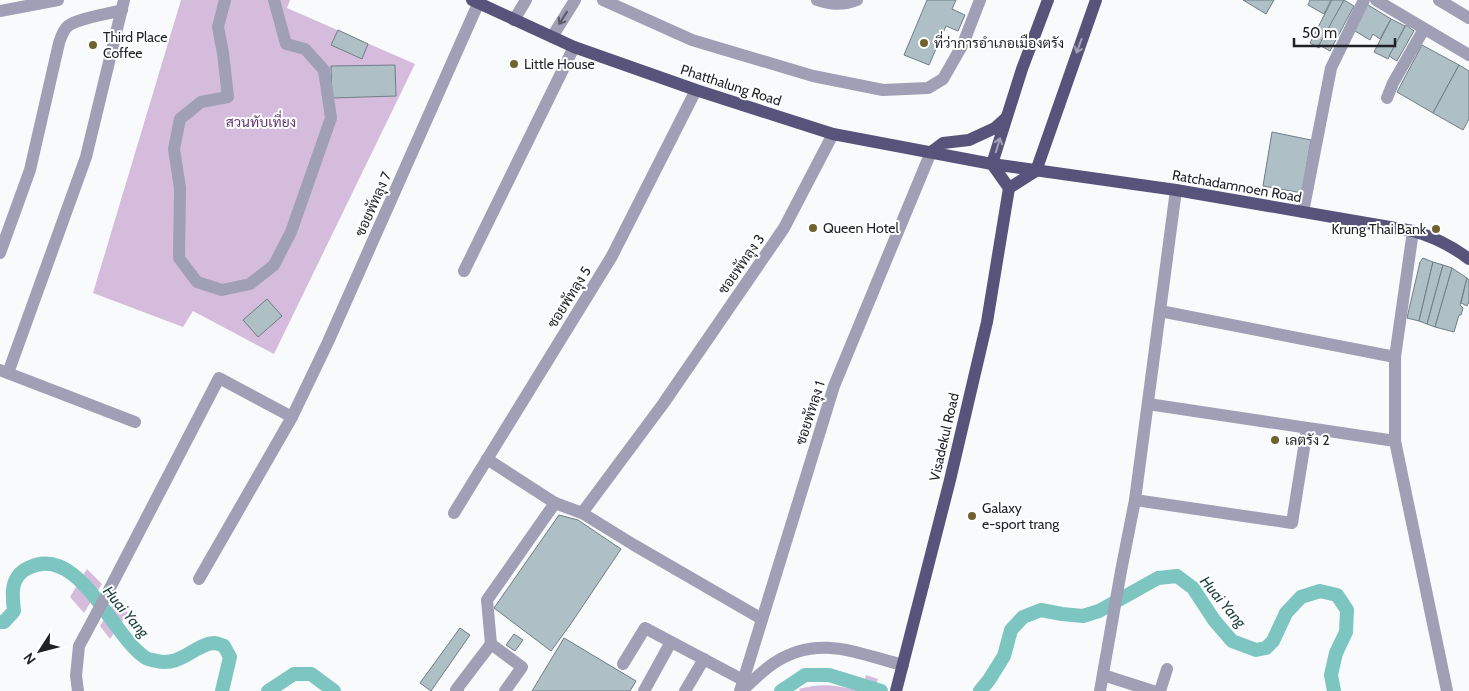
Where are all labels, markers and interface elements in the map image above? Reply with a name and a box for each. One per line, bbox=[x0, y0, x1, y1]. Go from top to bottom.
one-way arrow bbox=[558, 11, 568, 25]
scale bar bbox=[1294, 15, 1395, 47]
text: 50 m bbox=[1302, 24, 1337, 42]
place label: Third Place Coffee bbox=[103, 28, 167, 62]
place label: ที่ว่าการอำเภอเมืองตรัง bbox=[934, 31, 1064, 52]
marker: ที่ว่าการอำเภอเมืองตรัง bbox=[918, 37, 930, 49]
one-way arrow bbox=[1074, 38, 1084, 54]
marker: Third Place Coffee bbox=[87, 39, 99, 51]
place label: Little House bbox=[524, 55, 595, 73]
marker: Little House bbox=[508, 58, 520, 70]
street label: Phatthalung Road bbox=[678, 60, 784, 110]
park label: สวนทับเที่ยง bbox=[226, 110, 296, 131]
one-way arrow bbox=[994, 138, 1003, 153]
street label: Ratchadamnoen Road bbox=[1171, 166, 1303, 206]
street label: ซอยพัทลุง 7 bbox=[351, 169, 396, 239]
place label: Queen Hotel bbox=[823, 219, 899, 237]
place label: Krung Thai Bank bbox=[1331, 220, 1427, 238]
marker: Queen Hotel bbox=[807, 222, 819, 234]
marker: Krung Thai Bank bbox=[1430, 223, 1442, 235]
street label: ซอยพัทลุง 3 bbox=[714, 230, 769, 298]
street label: ซอยพัทลุง 5 bbox=[543, 263, 596, 332]
street label: ซอยพัทลุง 1 bbox=[791, 379, 830, 448]
street label: Visadekul Road bbox=[925, 391, 963, 483]
place label: เลตรัง 2 bbox=[1285, 431, 1330, 449]
marker: เลตรัง 2 bbox=[1269, 434, 1281, 446]
place label: Galaxy e-sport trang bbox=[982, 499, 1060, 533]
marker: Galaxy e-sport trang bbox=[966, 510, 978, 522]
water label: Huai Yang bbox=[1196, 573, 1250, 632]
water label: Huai Yang bbox=[99, 583, 153, 642]
north arrow bbox=[15, 626, 65, 676]
text: N bbox=[19, 649, 40, 668]

